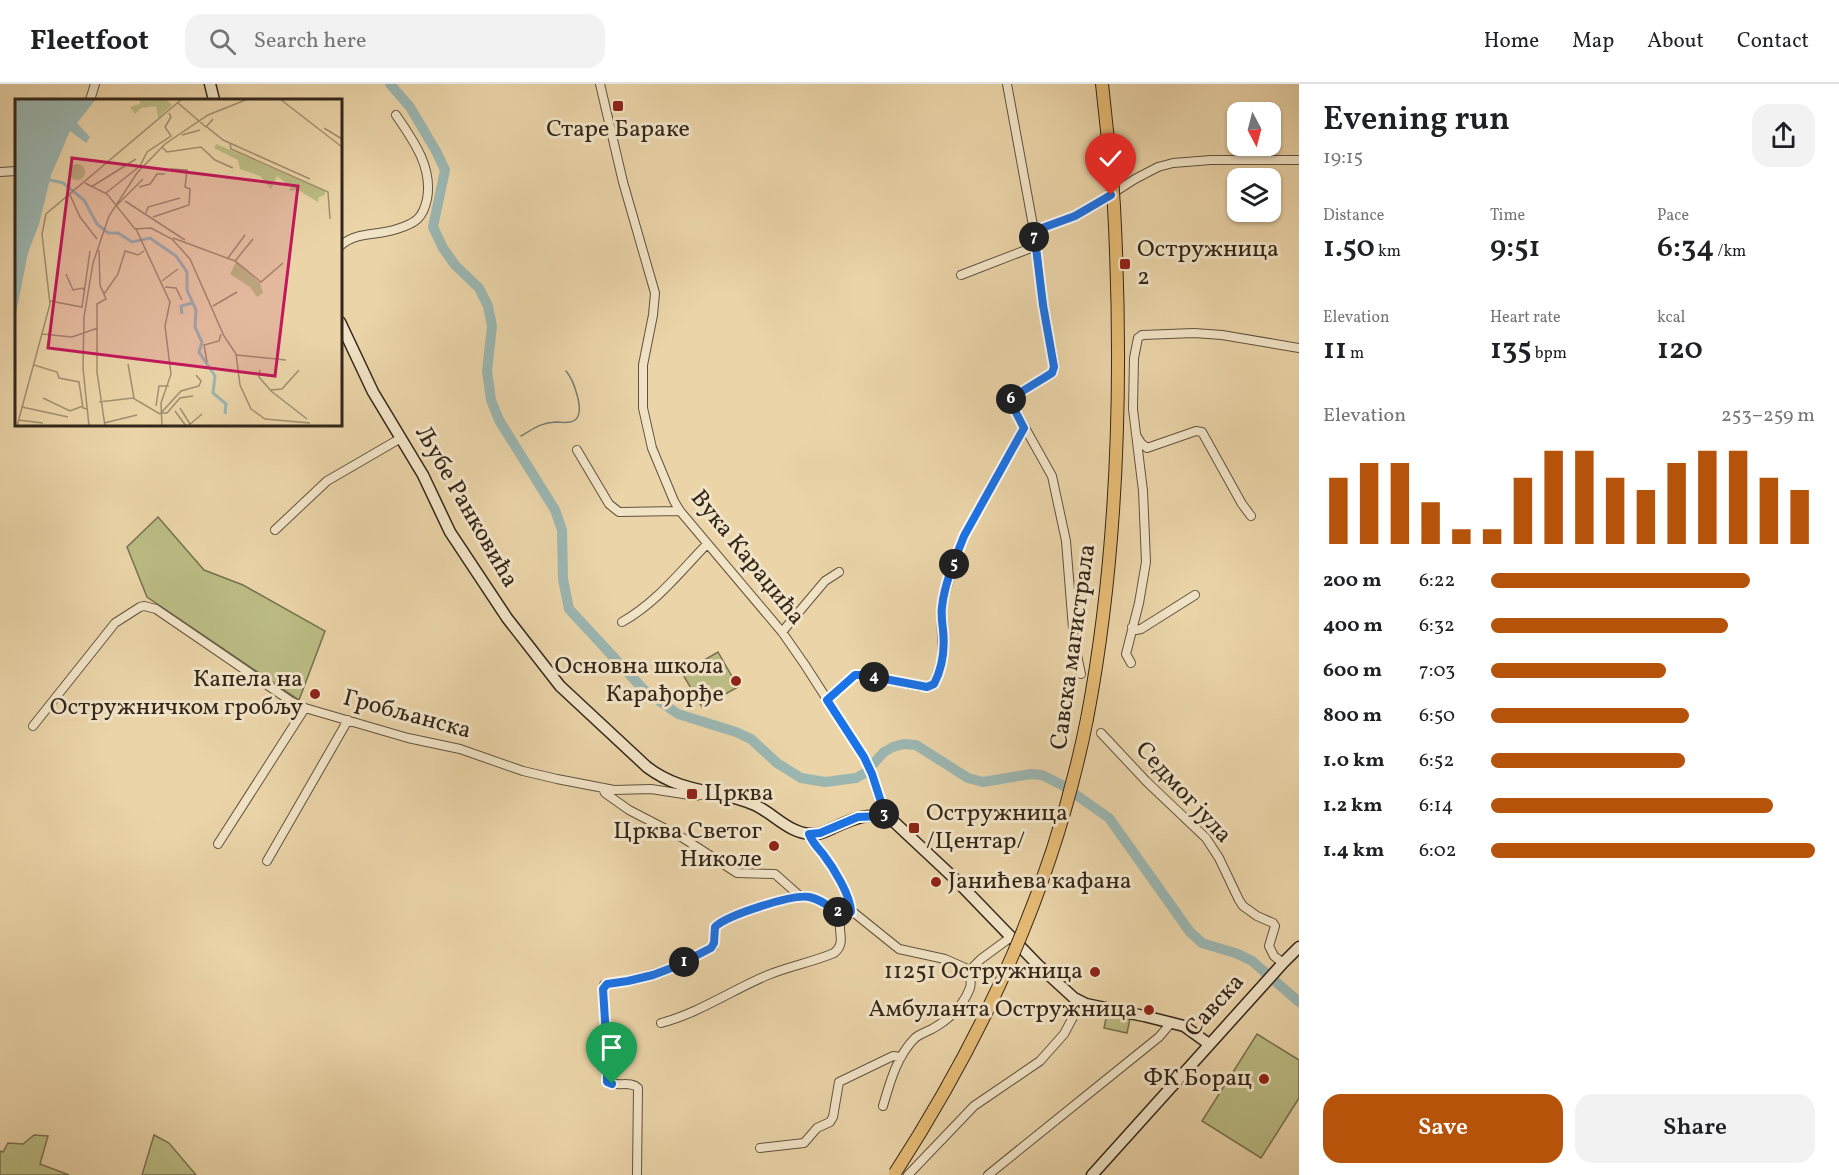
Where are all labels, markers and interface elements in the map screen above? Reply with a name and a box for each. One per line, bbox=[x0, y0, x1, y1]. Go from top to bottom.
search box bbox=[185, 14, 605, 68]
text: Fleetfoot bbox=[30, 22, 149, 61]
icon: search bbox=[206, 25, 239, 58]
text: Search here bbox=[254, 26, 366, 57]
text: Home bbox=[1484, 27, 1539, 56]
text: Map bbox=[1572, 27, 1614, 56]
text: About bbox=[1647, 27, 1704, 56]
text: Contact bbox=[1737, 27, 1809, 56]
text: Evening run bbox=[1323, 98, 1510, 144]
inset map bbox=[15, 99, 342, 426]
marker: Старе Бараке bbox=[611, 99, 625, 113]
north arrow bbox=[1227, 102, 1281, 156]
map controls bbox=[1227, 102, 1281, 222]
button: share bbox=[1752, 104, 1815, 167]
place label: Старе Бараке bbox=[546, 113, 690, 147]
pin bbox=[1085, 133, 1136, 195]
icon: check bbox=[1094, 142, 1127, 175]
text: 19:15 bbox=[1323, 144, 1363, 172]
button: layers bbox=[1227, 168, 1281, 222]
text: Distance bbox=[1323, 205, 1384, 227]
text: Time bbox=[1490, 205, 1525, 227]
text: Pace bbox=[1657, 205, 1689, 227]
pin: 7 bbox=[1019, 222, 1049, 252]
text: 7 bbox=[1030, 226, 1038, 248]
text: 1.50 bbox=[1323, 227, 1375, 269]
text: 9:51 bbox=[1490, 227, 1540, 269]
text: 6:34 bbox=[1657, 227, 1714, 269]
place label: Остружница 2 bbox=[1137, 233, 1279, 295]
text: km bbox=[1375, 241, 1401, 263]
text: /km bbox=[1714, 241, 1746, 263]
marker: Остружница 2 bbox=[1118, 257, 1132, 271]
text: Elevation bbox=[1323, 307, 1390, 329]
text: Heart rate bbox=[1490, 307, 1561, 329]
text: kcal bbox=[1657, 307, 1685, 329]
text: 11 bbox=[1323, 329, 1347, 371]
text: 135 bbox=[1490, 329, 1532, 371]
text: 120 bbox=[1657, 329, 1703, 371]
text: m bbox=[1347, 343, 1364, 365]
text: bpm bbox=[1532, 343, 1567, 365]
pin: 6 bbox=[996, 384, 1026, 414]
text: 6 bbox=[1007, 388, 1015, 410]
text: Elevation bbox=[1323, 402, 1406, 430]
text: 253–259 m bbox=[1721, 402, 1815, 430]
street label: Љубе Ранковића bbox=[406, 420, 526, 594]
street label: Вука Караџића bbox=[682, 483, 812, 633]
street label: Савска магистрала bbox=[1043, 542, 1105, 752]
pin: 5 bbox=[939, 549, 969, 579]
text: 5 bbox=[950, 553, 958, 575]
text: 200 m bbox=[1323, 567, 1381, 595]
text: 6:22 bbox=[1419, 567, 1455, 595]
text: 400 m bbox=[1323, 612, 1383, 640]
text: 6:32 bbox=[1419, 612, 1455, 640]
place label: Основна школа Карађорђе bbox=[555, 650, 724, 712]
text: 600 m bbox=[1323, 657, 1382, 685]
text: 7:03 bbox=[1419, 657, 1455, 685]
pin: 4 bbox=[859, 662, 889, 692]
place label: Капела на Остружничком гробљу bbox=[50, 663, 303, 725]
text: 4 bbox=[869, 666, 879, 688]
marker: Основна школа Карађорђе bbox=[729, 674, 743, 688]
street label: Гробљанска bbox=[339, 682, 475, 748]
marker: Капела на Остружничком гробљу bbox=[308, 687, 322, 701]
text: 800 m bbox=[1323, 702, 1382, 730]
text: 6:50 bbox=[1419, 702, 1455, 730]
street label: Седмог јула bbox=[1127, 734, 1239, 852]
text: 1.0 km bbox=[1323, 747, 1385, 775]
text: 6:52 bbox=[1419, 747, 1454, 775]
place label: Црква bbox=[704, 777, 774, 811]
marker: Црква bbox=[685, 787, 699, 801]
text: 1.2 km bbox=[1323, 792, 1383, 820]
text: 6:14 bbox=[1419, 792, 1454, 820]
place label: Остружница /Центар/ bbox=[926, 797, 1068, 859]
pin: 3 bbox=[869, 799, 899, 829]
text: 3 bbox=[880, 803, 888, 825]
place label: Црква Светог Николе bbox=[613, 815, 763, 877]
marker: Остружница /Центар/ bbox=[907, 821, 921, 835]
text: 1.4 km bbox=[1323, 837, 1384, 865]
text: 6:02 bbox=[1419, 837, 1457, 865]
marker: Црква Светог Николе bbox=[767, 839, 781, 853]
place label: Јанићева кафана bbox=[948, 865, 1132, 899]
marker: Јанићева кафана bbox=[929, 875, 943, 889]
pin: 2 bbox=[823, 897, 853, 927]
text: 2 bbox=[834, 901, 842, 923]
pin: 1 bbox=[669, 947, 699, 977]
text: 1 bbox=[681, 951, 687, 973]
place label: 11251 Остружница bbox=[884, 955, 1083, 989]
marker: 11251 Остружница bbox=[1088, 965, 1102, 979]
street label: Савска bbox=[1177, 967, 1253, 1045]
place label: Амбуланта Остружница bbox=[869, 993, 1137, 1027]
marker: Амбуланта Остружница bbox=[1142, 1003, 1156, 1017]
pin bbox=[586, 1022, 637, 1084]
icon: arrive bbox=[595, 1031, 628, 1064]
place label: ФК Борац bbox=[1143, 1062, 1252, 1096]
marker: ФК Борац bbox=[1257, 1072, 1271, 1086]
button: Save bbox=[1323, 1094, 1563, 1163]
button: Share bbox=[1575, 1094, 1815, 1163]

